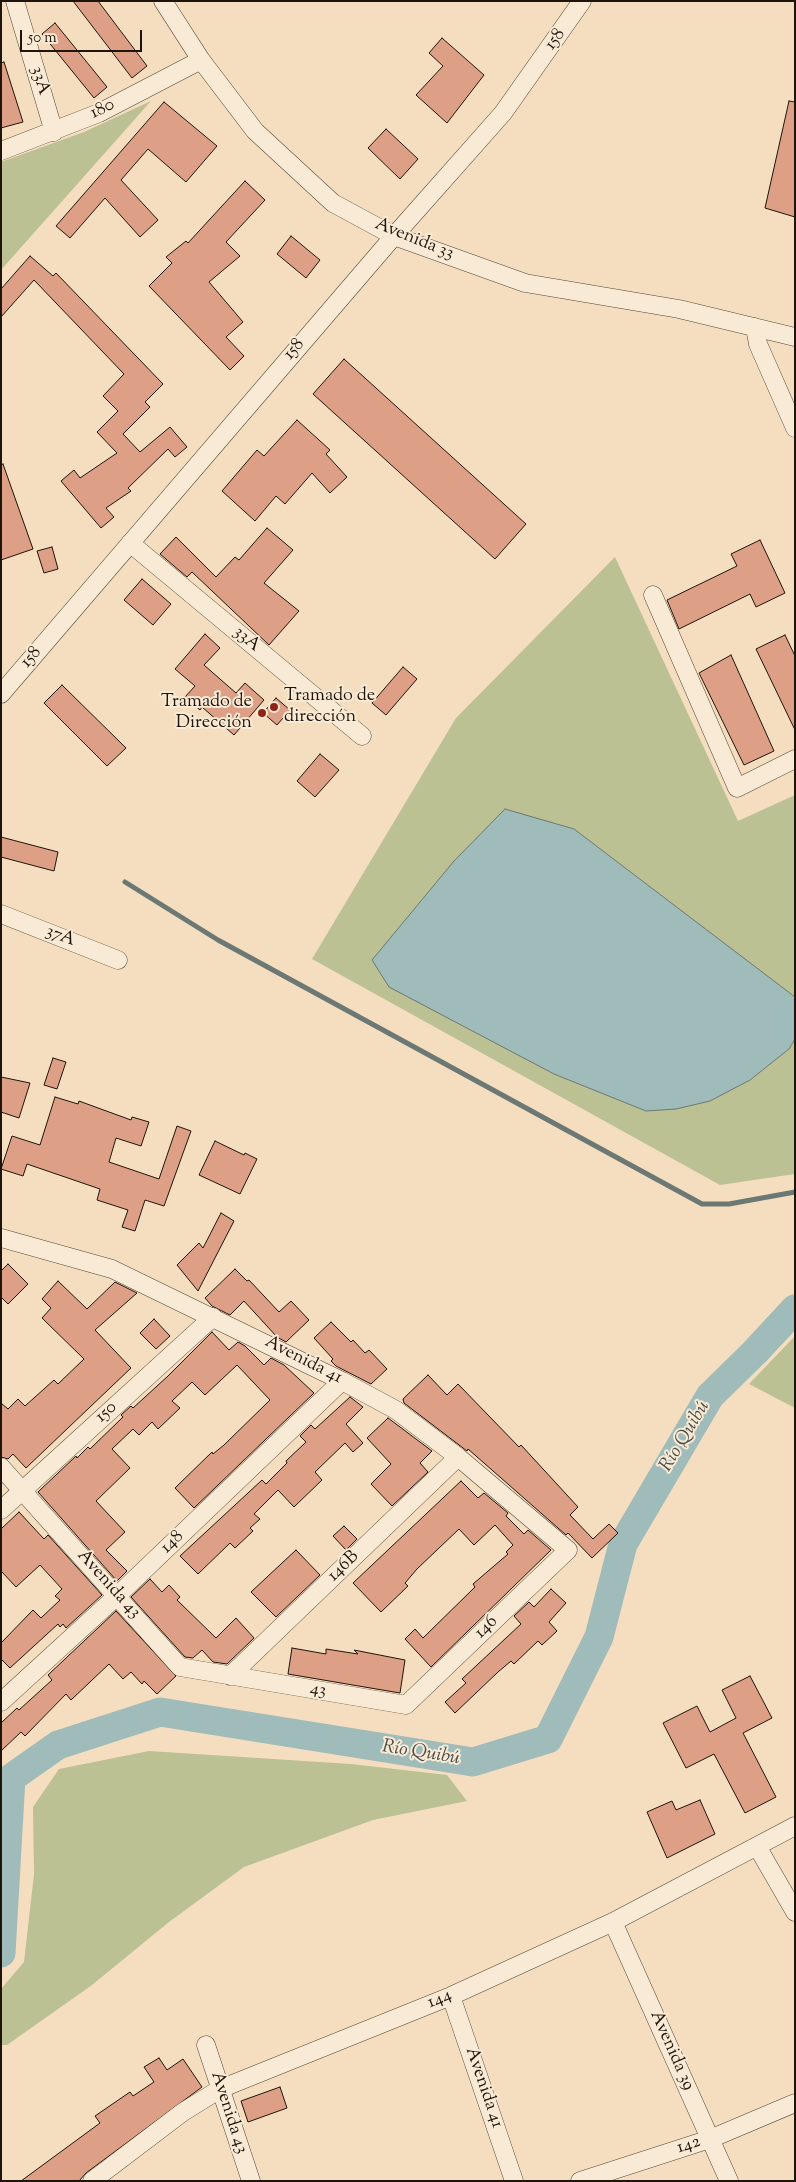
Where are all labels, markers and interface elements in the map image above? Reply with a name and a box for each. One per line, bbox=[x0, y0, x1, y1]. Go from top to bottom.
scale bar bbox=[22, 20, 145, 52]
street label: 158 bbox=[541, 25, 571, 55]
text: 50 m bbox=[28, 28, 57, 49]
street label: 33A bbox=[24, 64, 54, 98]
street label: 180 bbox=[87, 95, 119, 125]
street label: Avenida 33 bbox=[371, 214, 457, 266]
street label: 158 bbox=[280, 335, 310, 365]
street label: 33A bbox=[228, 622, 264, 658]
street label: 158 bbox=[17, 643, 47, 673]
place label: Tramado de dirección bbox=[284, 686, 375, 729]
place label: Tramado de Dirección bbox=[161, 692, 252, 734]
marker: Tramado de dirección bbox=[268, 701, 280, 713]
marker: Tramado de Dirección bbox=[256, 707, 268, 719]
street label: 37A bbox=[42, 922, 78, 952]
street label: Avenida 41 bbox=[261, 1332, 345, 1390]
street label: 150 bbox=[92, 1398, 122, 1428]
water label: Río Quibú bbox=[656, 1398, 716, 1476]
street label: 148 bbox=[157, 1527, 189, 1559]
street label: Avenida 43 bbox=[71, 1546, 145, 1624]
street label: 146B bbox=[324, 1547, 364, 1587]
street label: 146 bbox=[471, 1612, 503, 1644]
street label: 43 bbox=[308, 1679, 328, 1703]
water label: Río Quibú bbox=[381, 1737, 461, 1771]
street label: 144 bbox=[425, 1985, 455, 2015]
street label: Avenida 39 bbox=[644, 2008, 698, 2094]
street label: Avenida 41 bbox=[459, 2045, 507, 2131]
street label: Avenida 43 bbox=[205, 2069, 251, 2157]
street label: 142 bbox=[674, 2132, 704, 2160]

